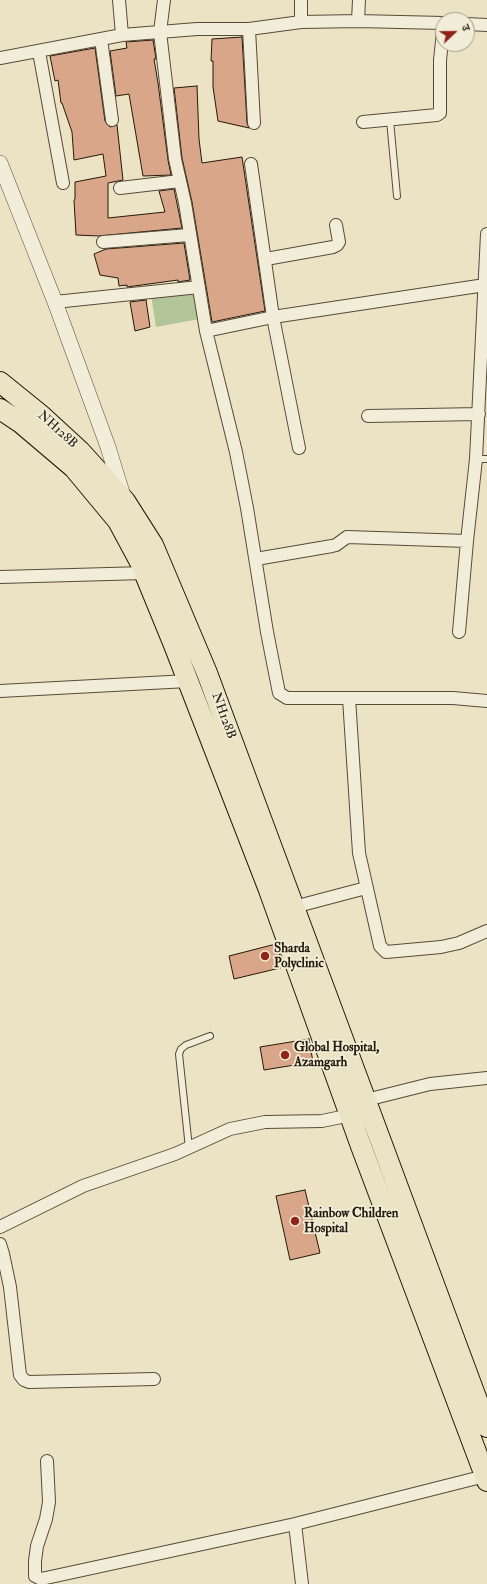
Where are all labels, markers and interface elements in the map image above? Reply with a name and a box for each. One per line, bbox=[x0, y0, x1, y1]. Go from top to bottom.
north arrow bbox=[435, 12, 475, 52]
text: उ bbox=[459, 23, 473, 33]
street label: NH128B bbox=[34, 408, 80, 452]
street label: NH128B bbox=[207, 691, 239, 741]
place label: Sharda Polyclinic bbox=[274, 941, 324, 972]
marker: Sharda Polyclinic bbox=[259, 950, 271, 962]
place label: Global Hospital, Azamgarh bbox=[294, 1040, 379, 1071]
marker: Global Hospital, Azamgarh bbox=[279, 1049, 291, 1061]
place label: Rainbow Children Hospital bbox=[304, 1206, 398, 1237]
marker: Rainbow Children Hospital bbox=[289, 1215, 301, 1227]

